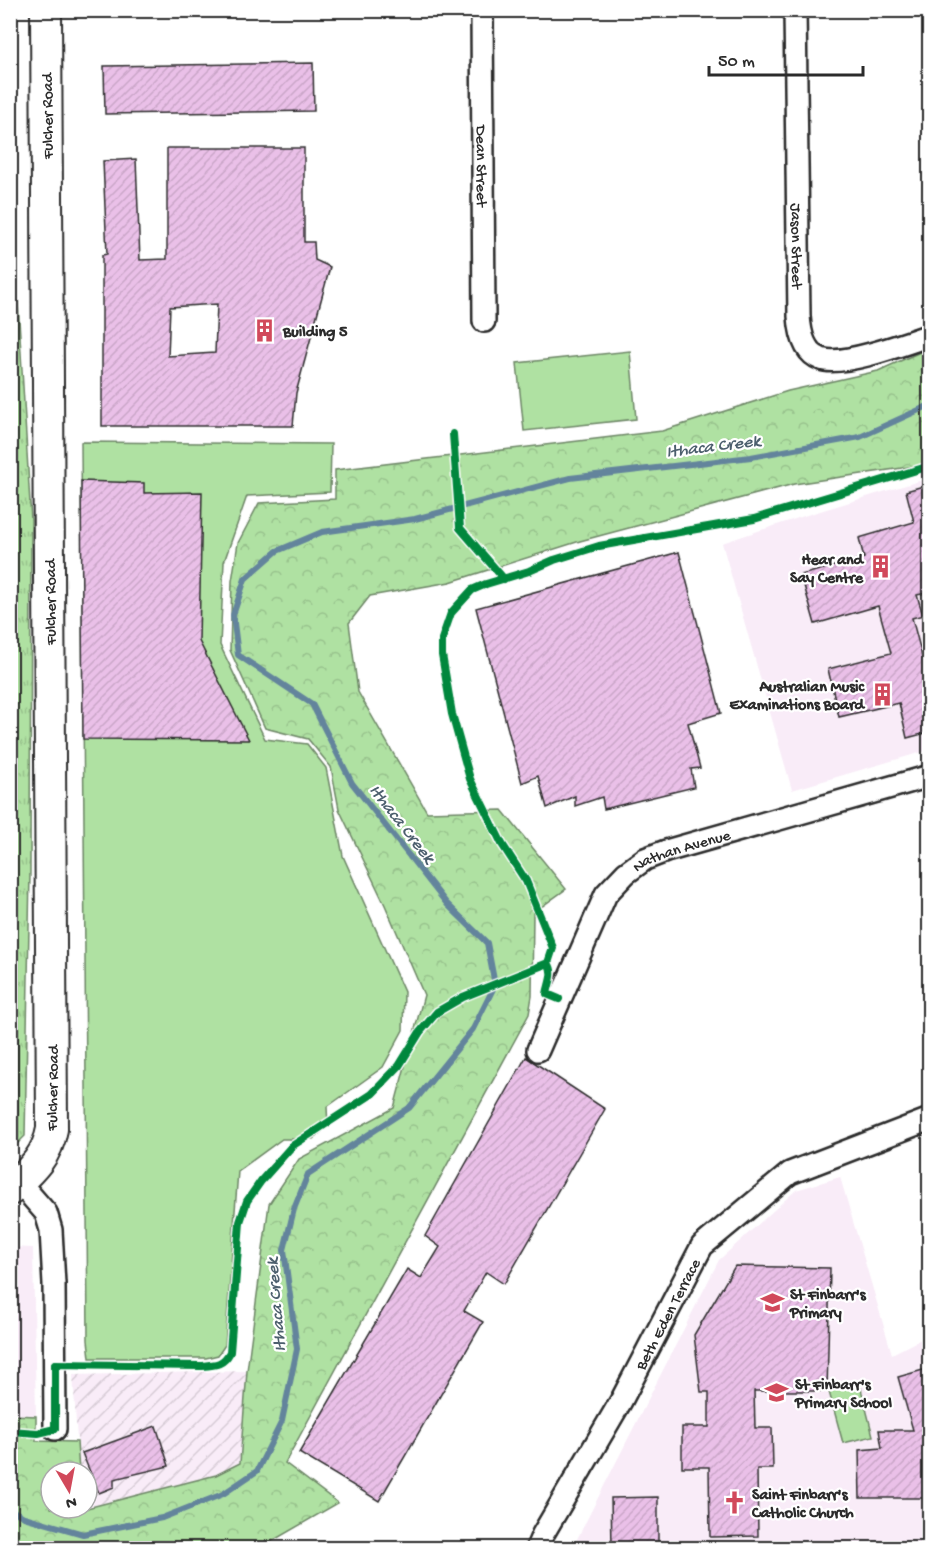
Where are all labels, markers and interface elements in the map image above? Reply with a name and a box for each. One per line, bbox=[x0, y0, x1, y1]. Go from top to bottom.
scale bar bbox=[709, 39, 864, 77]
text: 50 m bbox=[718, 52, 755, 73]
street label: Fulcher Road bbox=[40, 71, 59, 160]
street label: Dean Street bbox=[470, 124, 489, 208]
street label: Jason Street bbox=[785, 203, 805, 290]
building icon: Building 5 bbox=[252, 317, 278, 343]
place label: Building 5 bbox=[282, 324, 348, 343]
water label: Ithaca Creek bbox=[665, 431, 763, 464]
place label: Hear and Say Centre bbox=[790, 552, 865, 589]
building icon: Hear and Say Centre bbox=[868, 554, 894, 580]
street label: Fulcher Road bbox=[43, 557, 62, 646]
place label: Australian Music Examinations Board bbox=[729, 679, 866, 716]
building icon: Australian Music Examinations Board bbox=[869, 681, 895, 707]
water label: Ithaca Creek bbox=[364, 781, 440, 870]
street label: Nathan Avenue bbox=[630, 827, 734, 878]
street label: Fulcher Road bbox=[44, 1043, 65, 1132]
water label: Ithaca Creek bbox=[263, 1255, 292, 1353]
street label: Beth Eden Terrace bbox=[632, 1256, 707, 1375]
place label: St Finbarr's Primary bbox=[789, 1287, 867, 1324]
school or university icon: St Finbarr's Primary bbox=[759, 1289, 785, 1315]
place label: St Finbarr's Primary School bbox=[794, 1377, 893, 1414]
school or university icon: St Finbarr's Primary School bbox=[764, 1379, 790, 1405]
north arrow bbox=[39, 1460, 99, 1520]
place label: Saint Finbarr's Catholic Church bbox=[751, 1487, 854, 1524]
church icon: Saint Finbarr's Catholic Church bbox=[721, 1489, 747, 1515]
text: N bbox=[64, 1491, 78, 1512]

